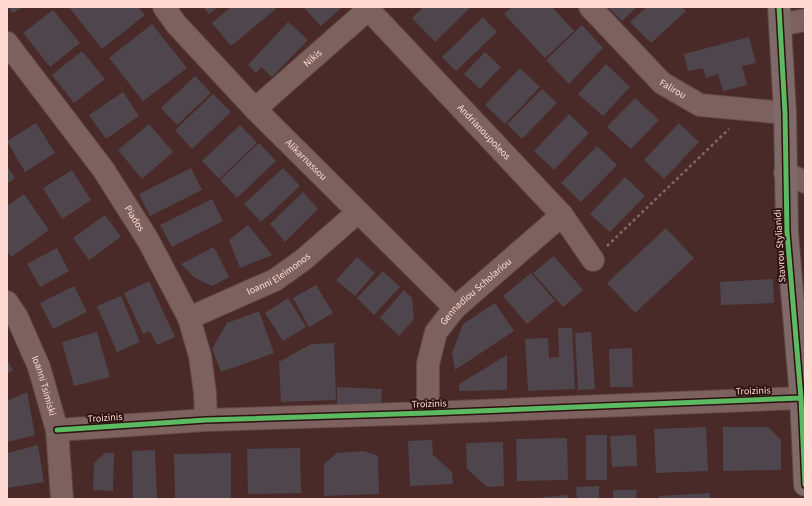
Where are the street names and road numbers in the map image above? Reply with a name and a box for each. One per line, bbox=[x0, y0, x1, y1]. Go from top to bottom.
street label: Nikis bbox=[300, 46, 325, 70]
street label: Falirou bbox=[657, 76, 689, 102]
street label: Andrianoupoleos bbox=[454, 101, 514, 163]
street label: Alikarnassou bbox=[282, 136, 330, 184]
street label: Piados bbox=[121, 203, 148, 234]
street label: Stavrou Stylianidi bbox=[770, 209, 790, 283]
street label: Ioanni Eleimonos bbox=[244, 250, 313, 299]
street label: Gennadiou Scholariou bbox=[437, 255, 515, 328]
street label: Ioanni Tsimiski bbox=[28, 353, 60, 417]
street label: Troizinis bbox=[735, 383, 771, 399]
street label: Troizinis bbox=[411, 396, 447, 412]
street label: Troizinis bbox=[87, 410, 123, 426]

